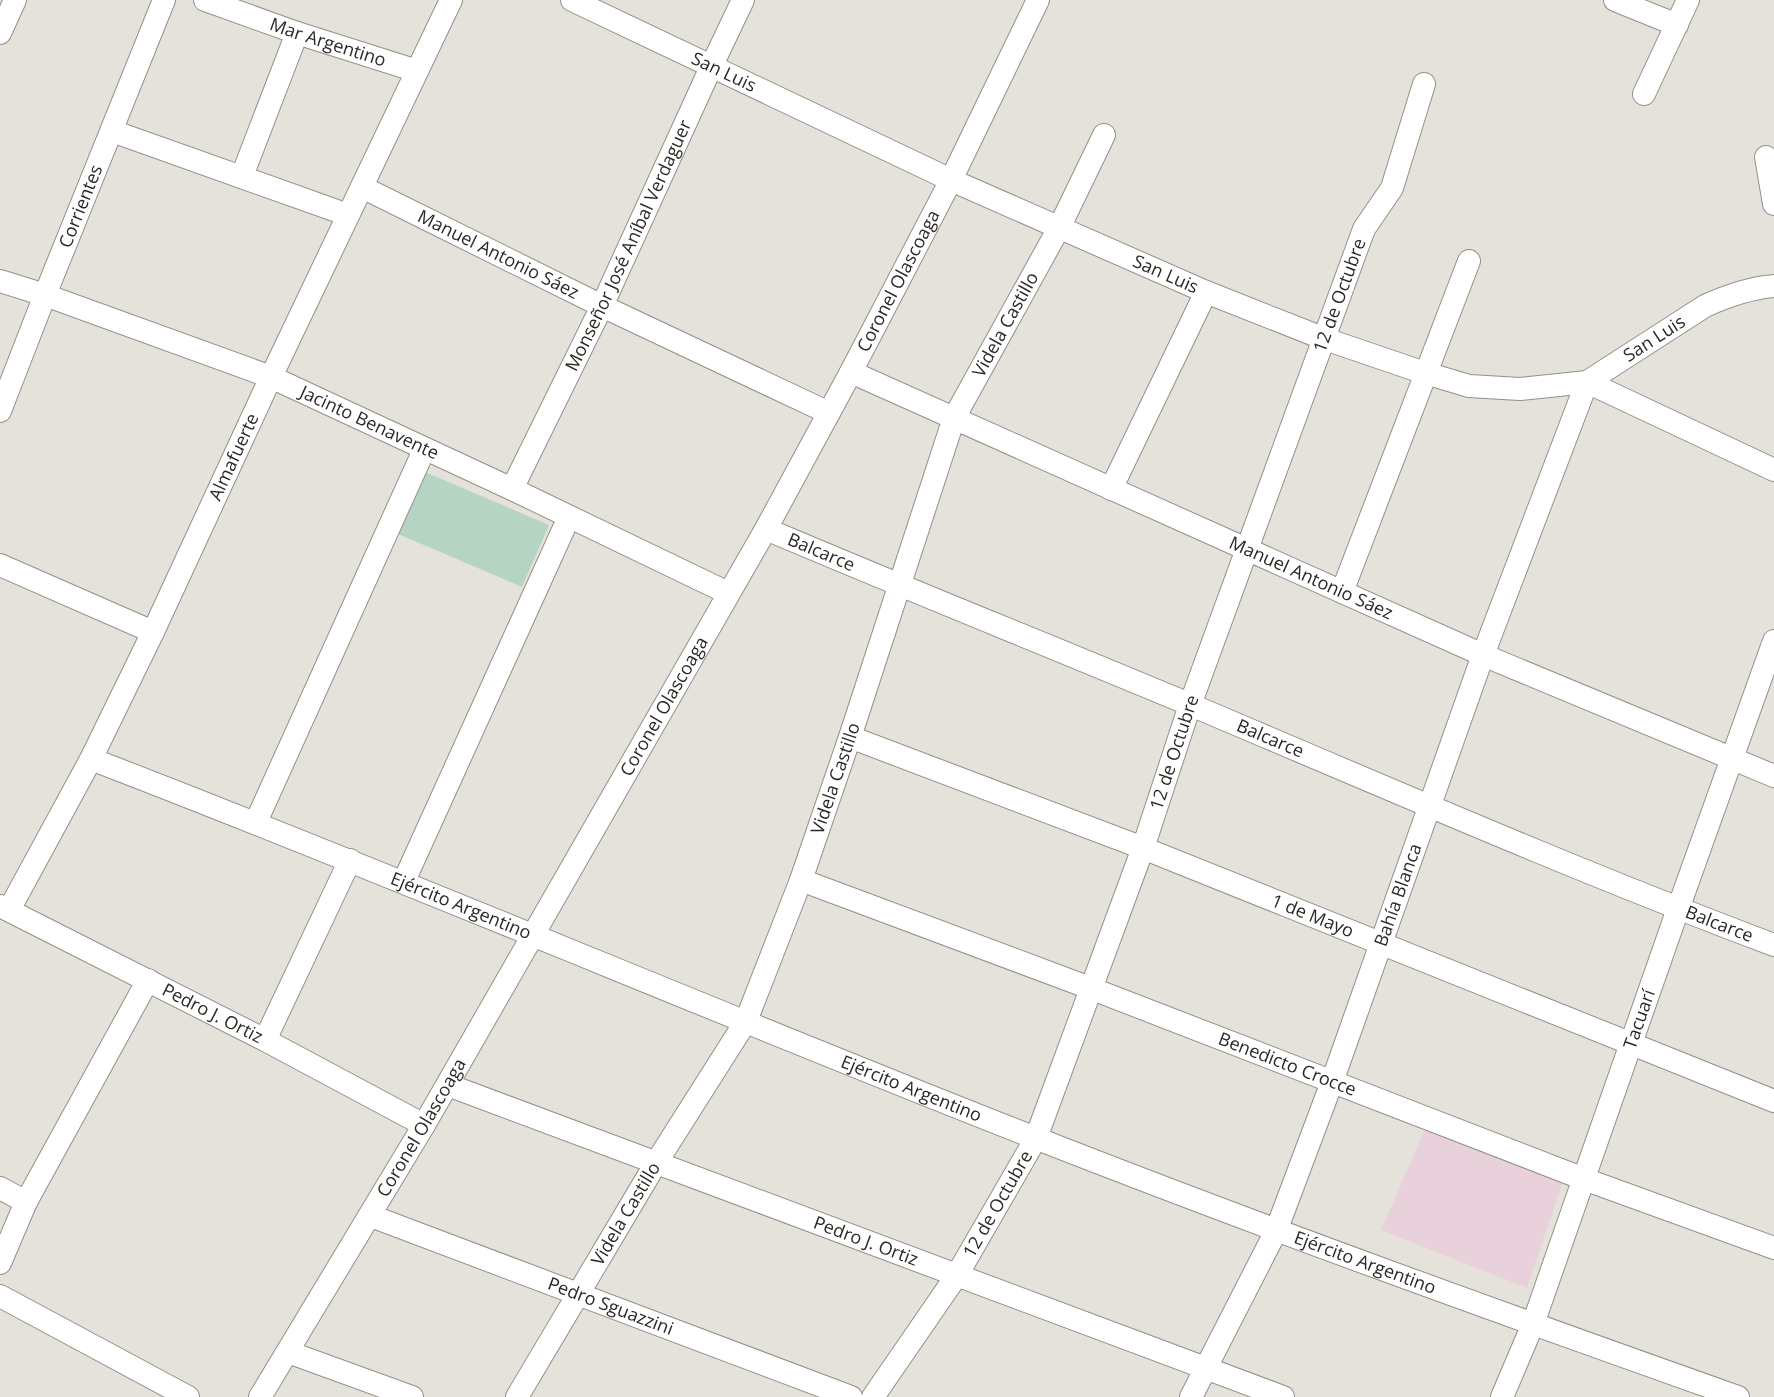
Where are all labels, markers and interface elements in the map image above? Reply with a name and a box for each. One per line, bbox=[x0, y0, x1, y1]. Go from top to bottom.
street label: Mar Argentino bbox=[267, 11, 389, 71]
street label: San Luis bbox=[688, 45, 761, 97]
street label: Monseñor José Aníbal Verdaguer bbox=[559, 115, 697, 375]
street label: Corrientes bbox=[52, 161, 107, 251]
street label: Manuel Antonio Sáez bbox=[414, 204, 583, 304]
street label: Coronel Olascoaga bbox=[851, 205, 944, 356]
street label: 12 de Octubre bbox=[1307, 235, 1371, 355]
street label: San Luis bbox=[1130, 248, 1203, 298]
street label: Videla Castillo bbox=[966, 267, 1043, 381]
street label: San Luis bbox=[1618, 309, 1689, 367]
street label: Jacinto Benavente bbox=[295, 378, 443, 464]
street label: Almafuerte bbox=[203, 409, 264, 504]
street label: Balcarce bbox=[784, 527, 859, 576]
street label: Manuel Antonio Sáez bbox=[1226, 530, 1397, 624]
street label: Coronel Olascoaga bbox=[614, 632, 713, 780]
street label: 12 de Octubre bbox=[1143, 691, 1204, 813]
street label: Balcarce bbox=[1233, 713, 1308, 763]
street label: Videla Castillo bbox=[805, 719, 865, 837]
street label: Bahía Blanca bbox=[1368, 840, 1426, 950]
street label: Ejército Argentino bbox=[387, 866, 535, 944]
street label: 1 de Mayo bbox=[1268, 888, 1358, 942]
street label: Balcarce bbox=[1682, 899, 1757, 947]
street label: Pedro J. Ortiz bbox=[158, 977, 267, 1048]
street label: Tacuarí bbox=[1617, 986, 1660, 1052]
street label: Benedicto Crocce bbox=[1215, 1026, 1360, 1101]
street label: Ejército Argentino bbox=[838, 1049, 985, 1127]
street label: Coronel Olascoaga bbox=[370, 1054, 471, 1201]
street label: 12 de Octubre bbox=[957, 1146, 1037, 1261]
street label: Videla Castillo bbox=[585, 1157, 665, 1270]
street label: Pedro J. Ortiz bbox=[810, 1210, 922, 1271]
street label: Ejército Argentino bbox=[1291, 1225, 1440, 1299]
street label: Pedro Sguazzini bbox=[545, 1271, 677, 1340]

